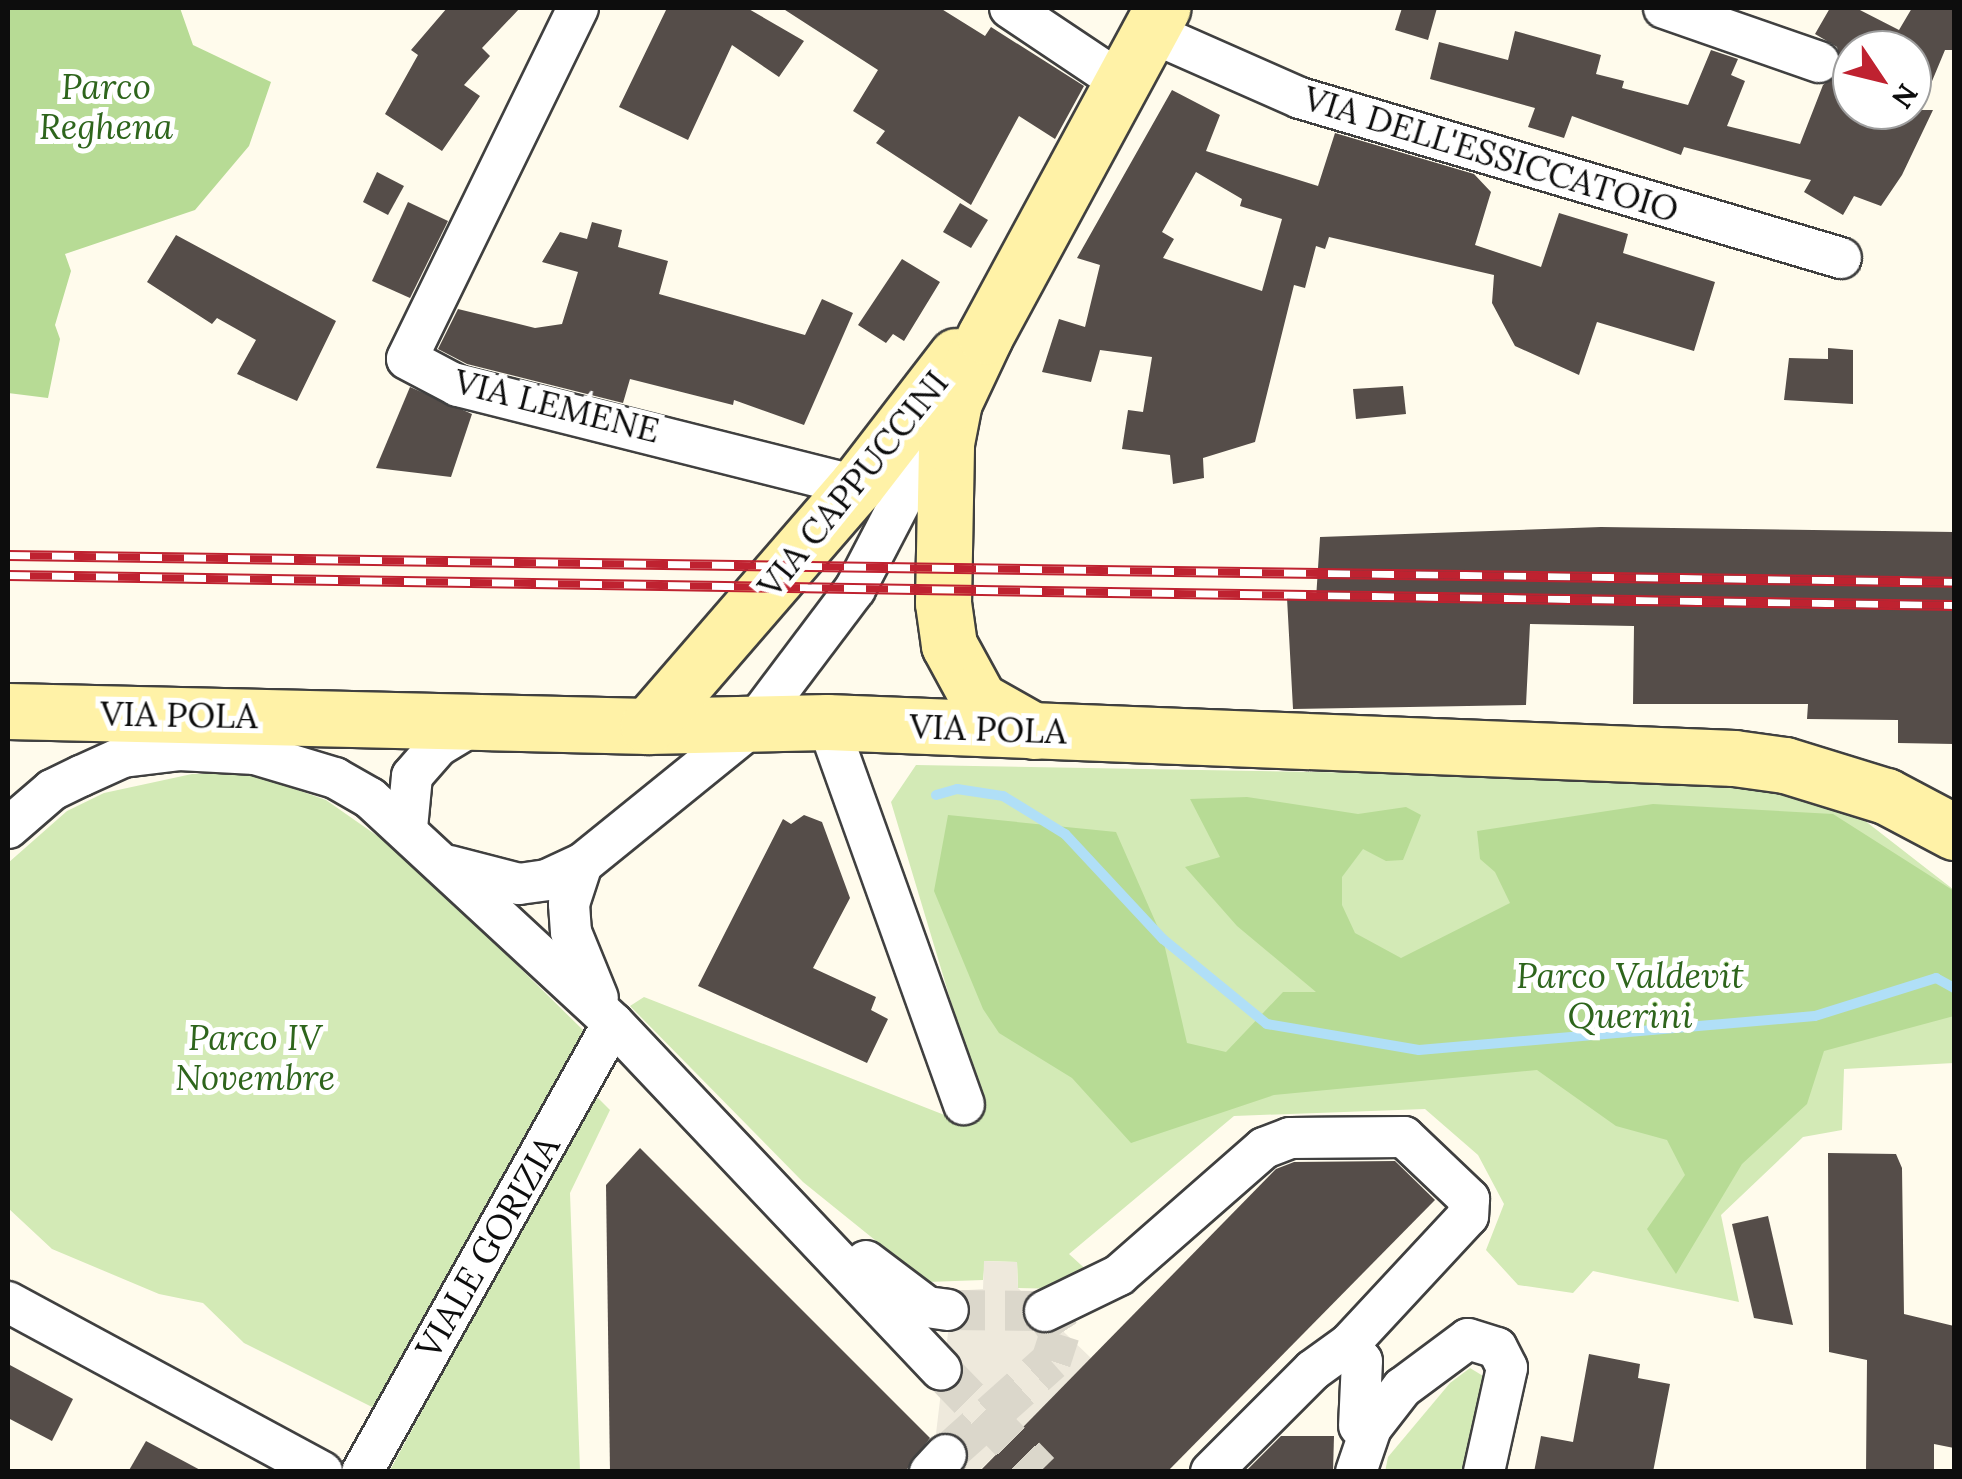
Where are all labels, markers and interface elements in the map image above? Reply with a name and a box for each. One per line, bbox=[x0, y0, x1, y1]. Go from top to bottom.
north arrow bbox=[1832, 30, 1932, 130]
park label: Parco Reghena bbox=[39, 66, 173, 148]
street label: VIA DELL'ESSICCATOIO bbox=[1299, 77, 1683, 231]
text: N bbox=[1884, 77, 1926, 115]
street label: VIA LEMENE bbox=[450, 360, 664, 452]
street label: VIA CAPPUCCINI bbox=[749, 362, 957, 606]
street label: VIA POLA bbox=[100, 693, 258, 737]
street label: VIA POLA bbox=[909, 705, 1067, 753]
park label: Parco Valdevit Querini bbox=[1516, 955, 1744, 1037]
park label: Parco IV Novembre bbox=[175, 1017, 335, 1099]
street label: VIALE GORIZIA bbox=[407, 1128, 569, 1366]

